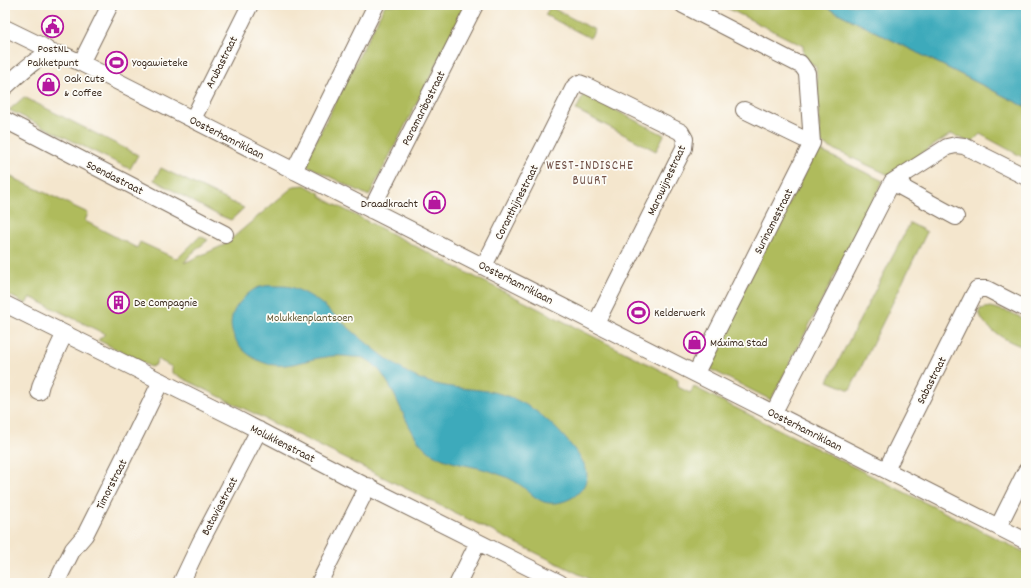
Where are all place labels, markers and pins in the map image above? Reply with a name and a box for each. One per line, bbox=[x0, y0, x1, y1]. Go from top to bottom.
public building icon: PostNL Pakketpunt bbox=[40, 14, 66, 40]
place label: PostNL Pakketpunt bbox=[27, 41, 79, 72]
sports icon: Yogawieteke bbox=[104, 49, 130, 75]
place label: Yogawieteke bbox=[132, 55, 188, 72]
place label: Oak Cuts & Coffee bbox=[64, 71, 105, 102]
shop icon: Oak Cuts & Coffee bbox=[36, 72, 62, 98]
shop icon: Draadkracht bbox=[421, 190, 447, 216]
place label: Draadkracht bbox=[361, 196, 419, 213]
building icon: De Compagnie bbox=[105, 289, 131, 315]
place label: De Compagnie bbox=[134, 295, 197, 312]
sports icon: Kelderwerk bbox=[626, 299, 652, 325]
place label: Kelderwerk bbox=[654, 305, 706, 322]
shop icon: Máxima Stad bbox=[682, 329, 708, 355]
place label: Máxima Stad bbox=[710, 335, 767, 352]

